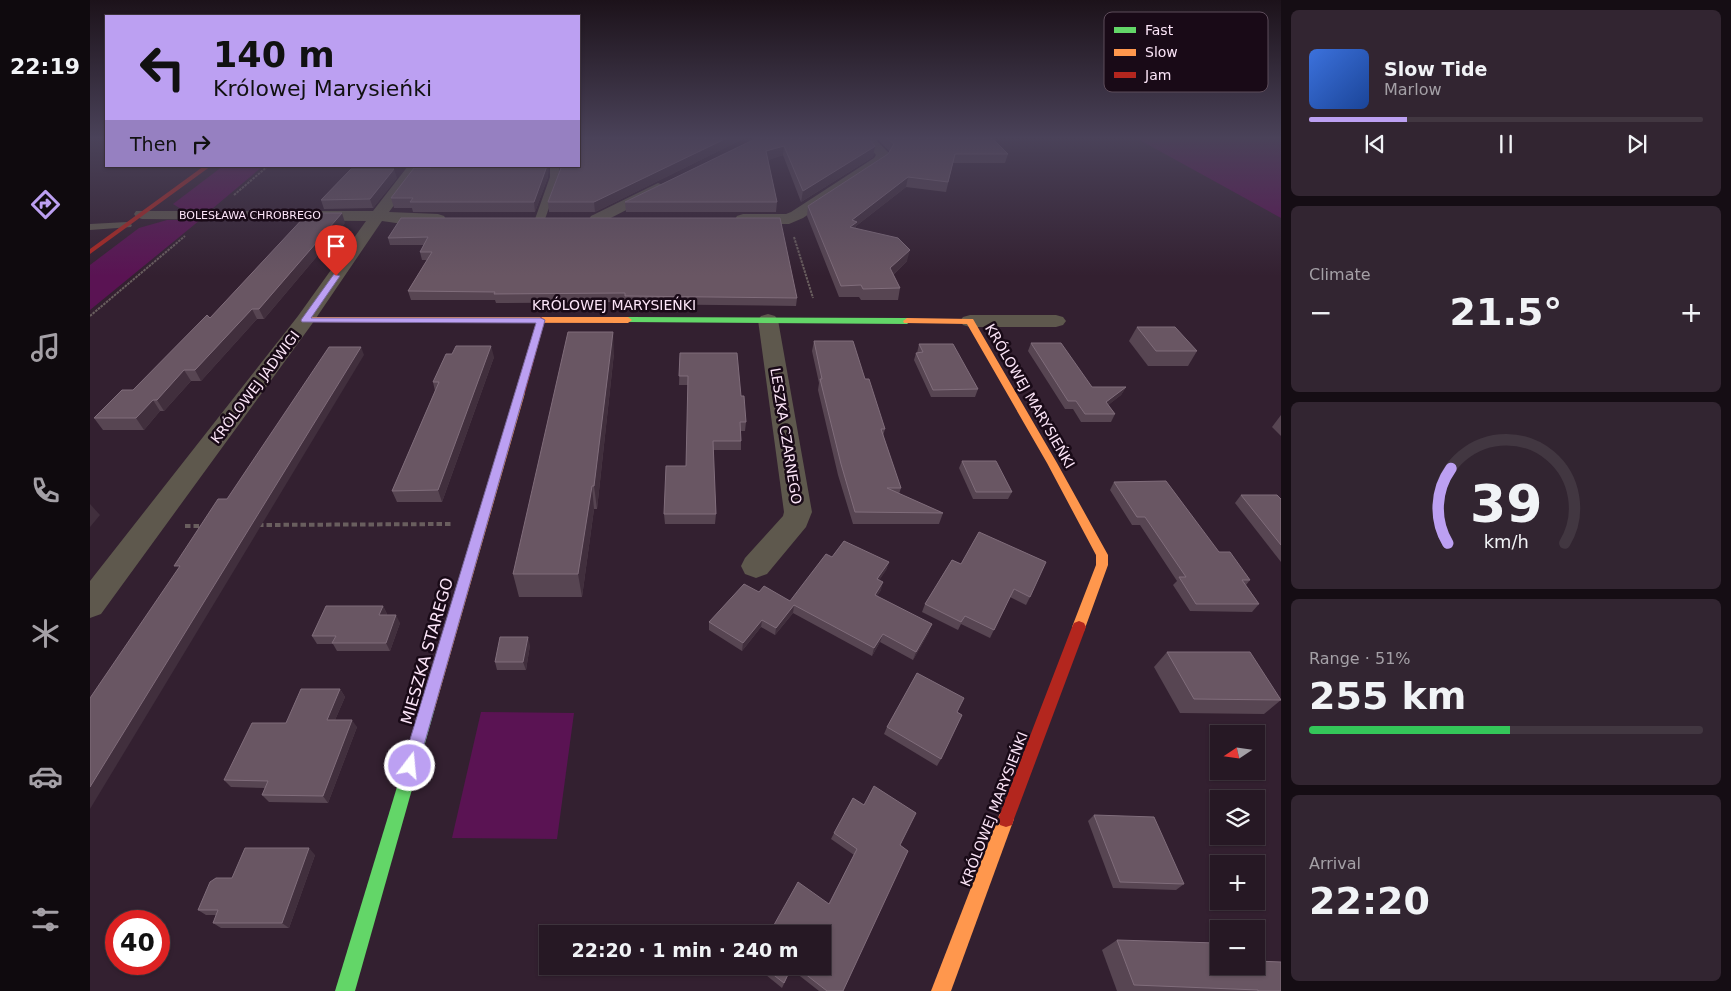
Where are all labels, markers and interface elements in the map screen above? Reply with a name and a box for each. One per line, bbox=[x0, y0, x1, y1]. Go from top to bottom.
legend bbox=[1104, 12, 1268, 92]
text: Fast bbox=[1145, 22, 1174, 38]
icon: left bbox=[130, 35, 195, 100]
text: 140 m bbox=[213, 35, 335, 75]
text: Slow bbox=[1145, 44, 1178, 60]
text: 22:19 bbox=[10, 54, 80, 79]
text: Slow Tide bbox=[1384, 58, 1487, 80]
text: Jam bbox=[1144, 67, 1171, 83]
text: Królowej Marysieńki bbox=[213, 76, 432, 101]
text: Marlow bbox=[1384, 80, 1442, 99]
icon: right bbox=[187, 130, 215, 158]
icon: previous bbox=[1361, 130, 1389, 158]
icon: pause bbox=[1492, 130, 1520, 158]
icon: next bbox=[1623, 130, 1651, 158]
text: Then bbox=[130, 133, 177, 155]
icon: directions bbox=[28, 187, 63, 222]
street label: BOLESŁAWA CHROBREGO bbox=[179, 209, 321, 222]
pin bbox=[315, 225, 357, 276]
icon: arrive bbox=[322, 232, 350, 260]
text: Climate bbox=[1309, 265, 1371, 284]
text: 21.5° bbox=[1450, 290, 1562, 334]
street label: KRÓLOWEJ MARYSIEŃKI bbox=[532, 296, 696, 313]
text: − bbox=[1309, 296, 1332, 329]
text: + bbox=[1680, 296, 1703, 329]
street label: KRÓLOWEJ MARYSIEŃKI bbox=[982, 320, 1079, 471]
street label: KRÓLOWEJ JADWIGI bbox=[207, 327, 303, 446]
icon: music bbox=[28, 330, 63, 365]
street label: LESZKA CZARNEGO bbox=[767, 367, 805, 505]
icon: phone bbox=[28, 473, 63, 508]
text: 39 bbox=[1470, 474, 1542, 534]
text: km/h bbox=[1483, 531, 1529, 552]
street label: MIESZKA STAREGO bbox=[397, 575, 457, 727]
icon: climate bbox=[28, 616, 63, 651]
text: Range · 51% bbox=[1309, 649, 1411, 668]
text: 255 km bbox=[1309, 674, 1466, 718]
north arrow bbox=[1210, 725, 1265, 780]
map controls bbox=[1210, 725, 1265, 975]
street label: KRÓLOWEJ MARYSIEŃKI bbox=[956, 729, 1031, 889]
position arrow bbox=[383, 739, 435, 791]
icon: car bbox=[28, 759, 63, 794]
button: layers bbox=[1210, 790, 1265, 845]
text: Arrival bbox=[1309, 854, 1361, 873]
button: + bbox=[1210, 855, 1265, 910]
text: 22:20 bbox=[1309, 879, 1430, 923]
icon: filters bbox=[28, 902, 63, 937]
speed limit sign: 40 bbox=[105, 910, 170, 975]
button: − bbox=[1210, 920, 1265, 975]
text: 22:20 · 1 min · 240 m bbox=[571, 939, 799, 961]

